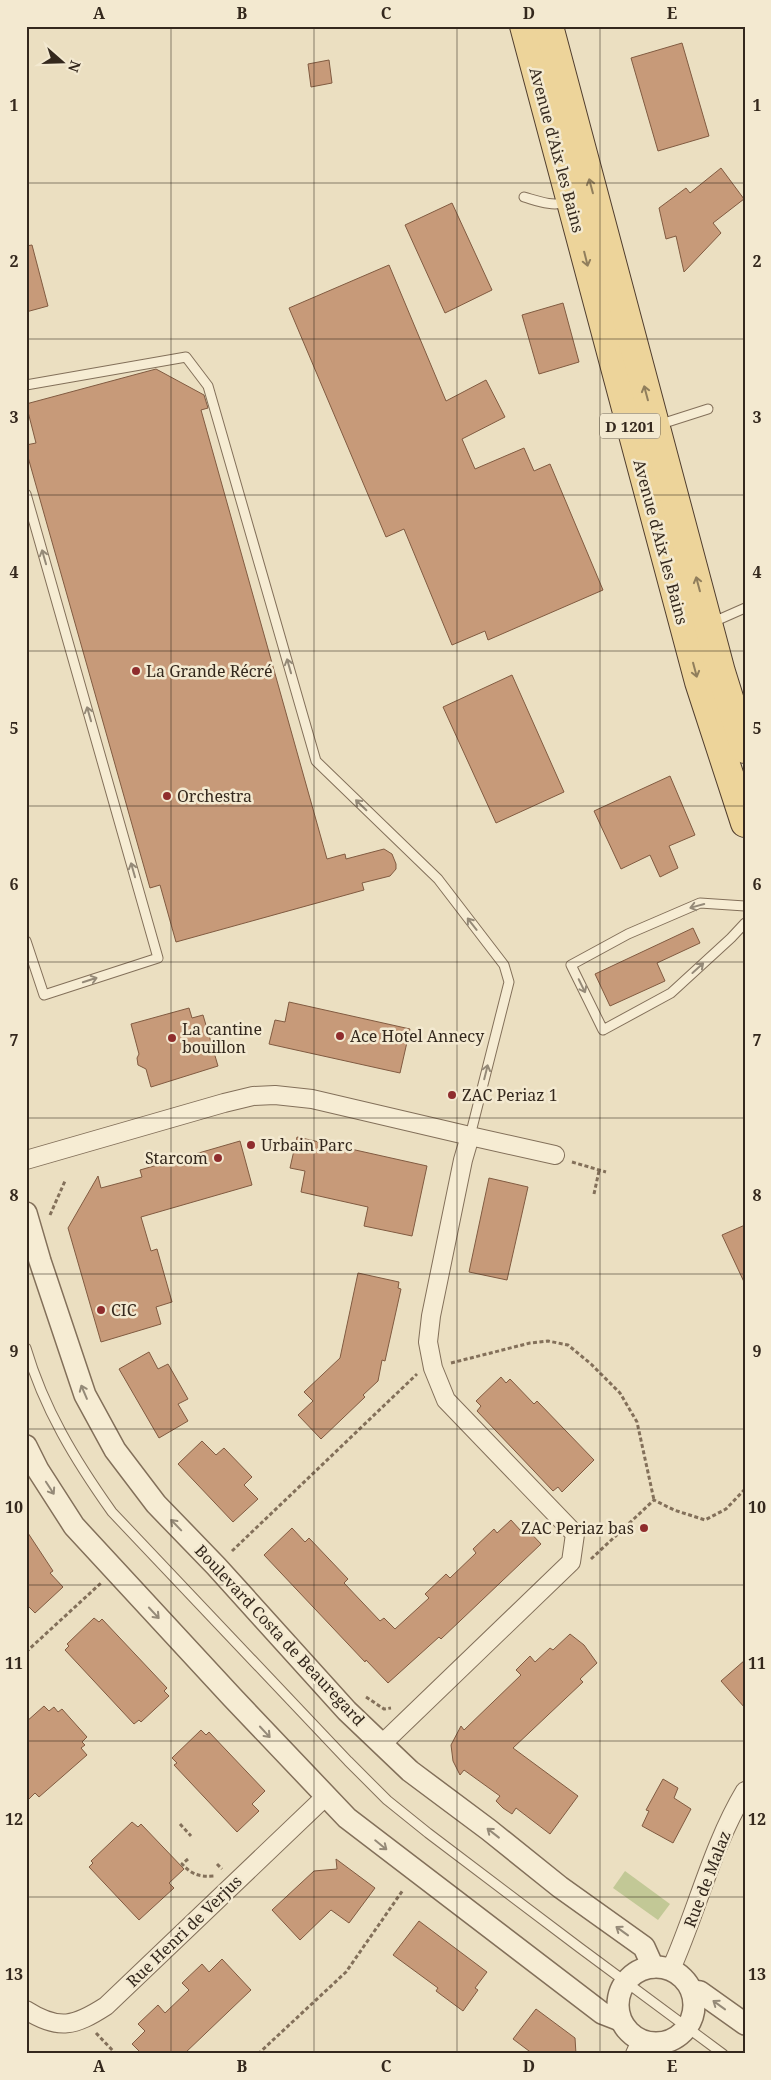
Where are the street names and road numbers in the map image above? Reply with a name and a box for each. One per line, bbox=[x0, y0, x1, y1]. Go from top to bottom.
street label: Avenue d'Aix les Bains bbox=[524, 65, 590, 235]
road number: D 1201 bbox=[600, 414, 660, 438]
street label: Avenue d'Aix les Bains bbox=[628, 457, 694, 627]
street label: Boulevard Costa de Beauregard bbox=[190, 1540, 370, 1730]
street label: Rue de Malaz bbox=[678, 1827, 736, 1931]
street label: Rue Henri de Verjus bbox=[122, 1870, 246, 1992]

